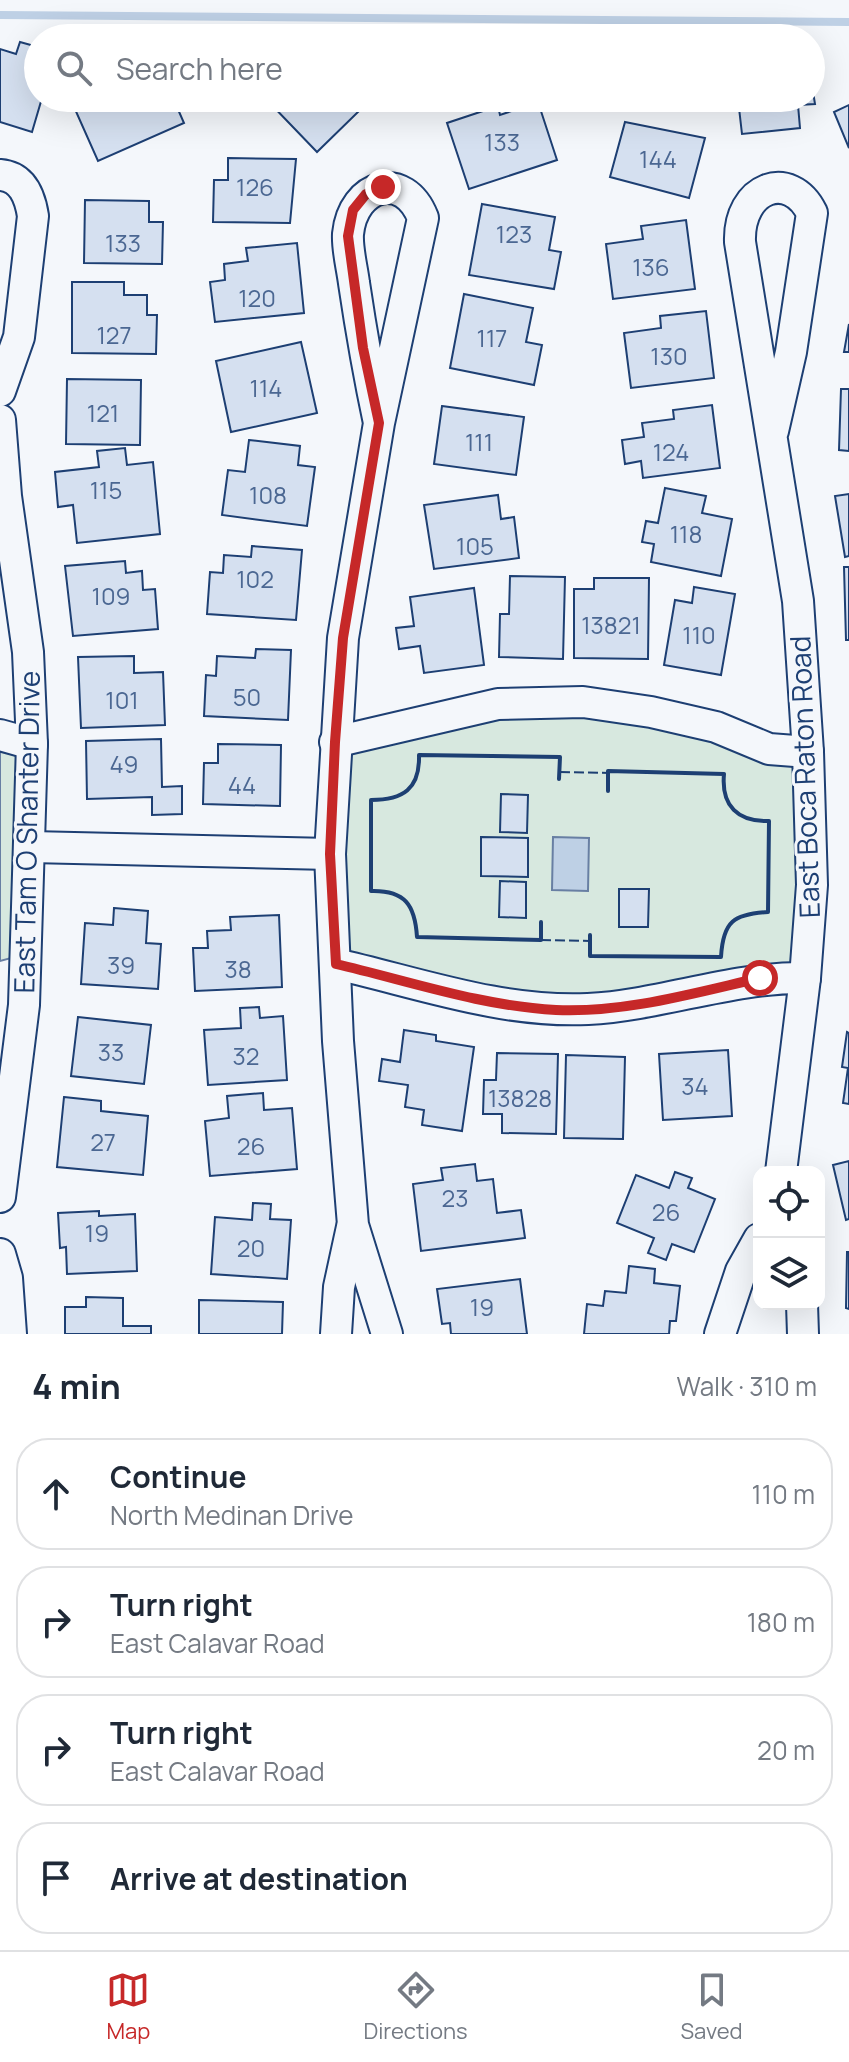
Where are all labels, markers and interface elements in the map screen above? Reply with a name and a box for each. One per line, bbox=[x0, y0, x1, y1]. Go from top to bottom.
search box bbox=[24, 24, 825, 112]
icon: search bbox=[52, 46, 96, 90]
text: Search here bbox=[116, 48, 283, 89]
house number: 133 bbox=[484, 125, 520, 158]
house number: 144 bbox=[639, 142, 677, 175]
route end bbox=[365, 169, 401, 205]
house number: 126 bbox=[236, 170, 274, 203]
house number: 123 bbox=[496, 217, 532, 250]
house number: 133 bbox=[105, 226, 141, 259]
house number: 136 bbox=[632, 250, 670, 283]
house number: 120 bbox=[238, 281, 276, 314]
house number: 127 bbox=[96, 318, 132, 351]
house number: 117 bbox=[477, 321, 507, 354]
house number: 130 bbox=[650, 339, 688, 372]
house number: 114 bbox=[250, 371, 282, 404]
house number: 121 bbox=[87, 396, 119, 429]
house number: 111 bbox=[465, 425, 493, 458]
house number: 124 bbox=[653, 435, 689, 468]
house number: 115 bbox=[90, 473, 122, 506]
house number: 108 bbox=[249, 478, 287, 511]
house number: 118 bbox=[670, 517, 702, 550]
house number: 105 bbox=[456, 529, 494, 562]
house number: 102 bbox=[236, 562, 274, 595]
house number: 109 bbox=[92, 579, 130, 612]
house number: 13821 bbox=[581, 608, 641, 641]
house number: 110 bbox=[682, 618, 716, 651]
street label: East Boca Raton Road bbox=[780, 635, 828, 919]
street label: East Tam O Shanter Drive bbox=[4, 670, 48, 994]
house number: 50 bbox=[233, 680, 261, 713]
house number: 101 bbox=[105, 683, 139, 716]
house number: 49 bbox=[110, 747, 138, 780]
house number: 44 bbox=[228, 768, 256, 801]
house number: 39 bbox=[107, 948, 135, 981]
house number: 38 bbox=[224, 952, 252, 985]
route start bbox=[742, 960, 778, 996]
house number: 33 bbox=[98, 1035, 124, 1068]
house number: 32 bbox=[233, 1039, 259, 1072]
house number: 34 bbox=[681, 1069, 709, 1102]
house number: 13828 bbox=[488, 1081, 552, 1114]
house number: 27 bbox=[90, 1125, 116, 1158]
house number: 26 bbox=[237, 1129, 265, 1162]
map controls bbox=[753, 1166, 825, 1310]
button: locate bbox=[753, 1166, 825, 1238]
house number: 23 bbox=[442, 1181, 468, 1214]
house number: 26 bbox=[652, 1195, 680, 1228]
house number: 19 bbox=[85, 1216, 109, 1249]
house number: 20 bbox=[237, 1231, 265, 1264]
button: layers bbox=[753, 1238, 825, 1310]
house number: 19 bbox=[470, 1290, 494, 1323]
text: 4 min bbox=[32, 1363, 121, 1409]
text: Walk · 310 m bbox=[677, 1368, 817, 1404]
text: Continue bbox=[110, 1456, 246, 1497]
icon: ahead bbox=[34, 1472, 78, 1516]
text: 110 m bbox=[752, 1476, 815, 1512]
text: North Medinan Drive bbox=[110, 1497, 353, 1533]
text: Turn right bbox=[110, 1584, 253, 1625]
icon: right bbox=[34, 1600, 78, 1644]
text: 180 m bbox=[747, 1604, 815, 1640]
text: East Calavar Road bbox=[110, 1625, 325, 1661]
text: Turn right bbox=[110, 1712, 253, 1753]
icon: right bbox=[34, 1728, 78, 1772]
text: 20 m bbox=[757, 1732, 815, 1768]
text: East Calavar Road bbox=[110, 1753, 325, 1789]
icon: arrive bbox=[34, 1856, 78, 1900]
text: Arrive at destination bbox=[110, 1858, 408, 1899]
tab: Map bbox=[106, 1968, 150, 2046]
tab: Directions bbox=[363, 1968, 468, 2046]
tab: Saved bbox=[681, 1968, 743, 2046]

